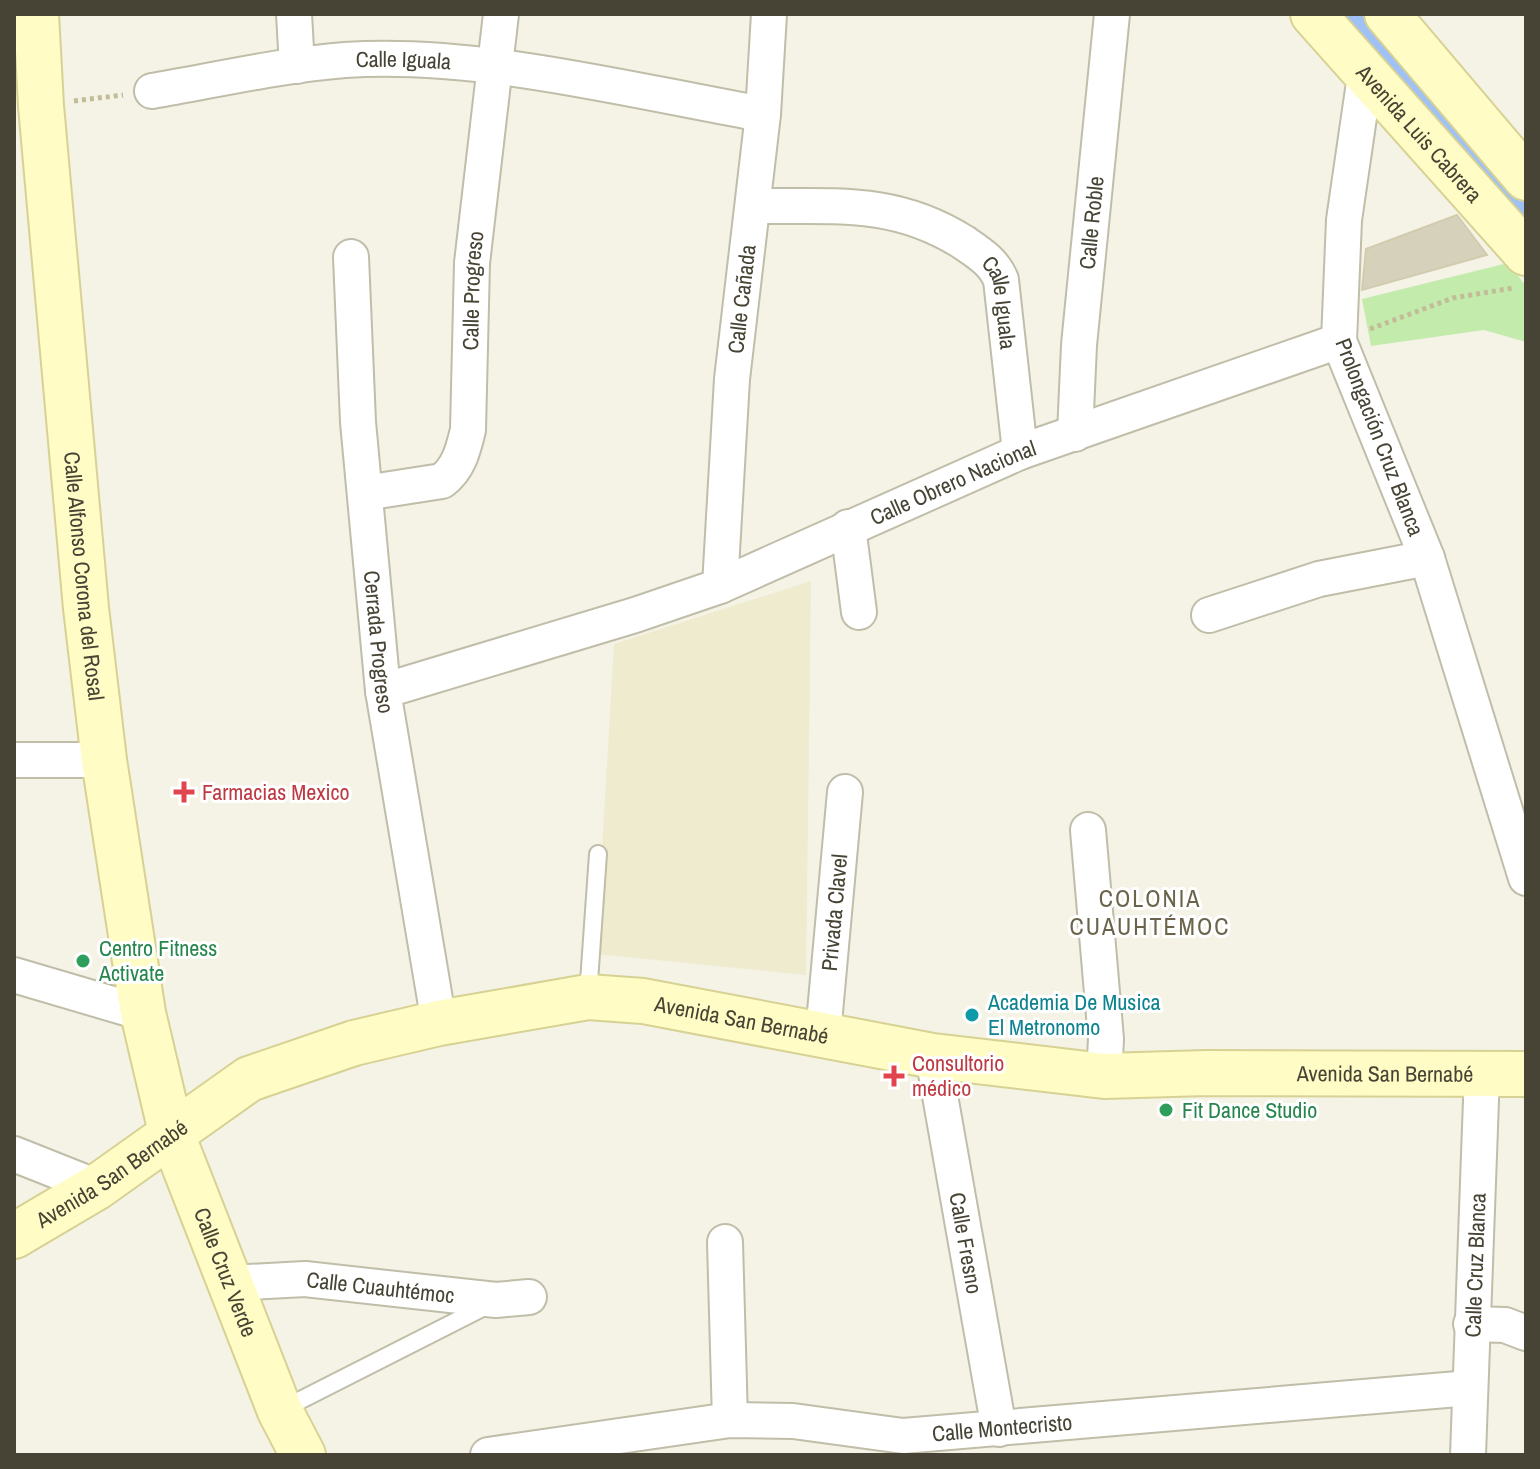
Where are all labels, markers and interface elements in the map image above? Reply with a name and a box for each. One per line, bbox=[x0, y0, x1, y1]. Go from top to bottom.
street label: Calle Iguala bbox=[355, 44, 452, 77]
street label: Avenida Luis Cabrera bbox=[1349, 57, 1489, 209]
street label: Calle Roble bbox=[1072, 175, 1111, 271]
street label: Calle Progreso bbox=[455, 229, 491, 351]
street label: Calle Cañada bbox=[720, 243, 763, 355]
street label: Calle Iguala bbox=[975, 249, 1024, 351]
street label: Prolongación Cruz Blanca bbox=[1328, 334, 1432, 540]
street label: Calle Obrero Nacional bbox=[865, 433, 1040, 532]
street label: Calle Alfonso Corona del Rosal bbox=[57, 450, 112, 702]
street label: Cerrada Progreso bbox=[357, 569, 402, 716]
place label: Farmacias Mexico bbox=[202, 777, 350, 807]
marker: Farmacias Mexico bbox=[173, 781, 195, 803]
street label: Privada Clavel bbox=[814, 853, 854, 972]
district label: COLONIA CUAUHTÉMOC bbox=[1069, 882, 1231, 942]
place label: Centro Fitness Activate bbox=[98, 933, 217, 988]
marker: Centro Fitness Activate bbox=[74, 952, 92, 970]
place label: Academia De Musica El Metronomo bbox=[987, 987, 1160, 1042]
street label: Avenida San Bernabé bbox=[651, 988, 831, 1051]
marker: Academia De Musica El Metronomo bbox=[963, 1006, 981, 1024]
place label: Consultorio médico bbox=[912, 1048, 1004, 1103]
street label: Avenida San Bernabé bbox=[1296, 1058, 1473, 1089]
marker: Consultorio médico bbox=[883, 1065, 905, 1087]
place label: Fit Dance Studio bbox=[1182, 1095, 1317, 1125]
marker: Fit Dance Studio bbox=[1157, 1101, 1175, 1119]
street label: Avenida San Bernabé bbox=[29, 1112, 194, 1235]
street label: Calle Fresno bbox=[942, 1190, 990, 1296]
street label: Calle Cruz Blanca bbox=[1457, 1192, 1493, 1338]
street label: Calle Cruz Verde bbox=[187, 1203, 265, 1341]
street label: Calle Cuauhtémoc bbox=[305, 1264, 456, 1310]
street label: Calle Montecristo bbox=[931, 1407, 1073, 1448]

